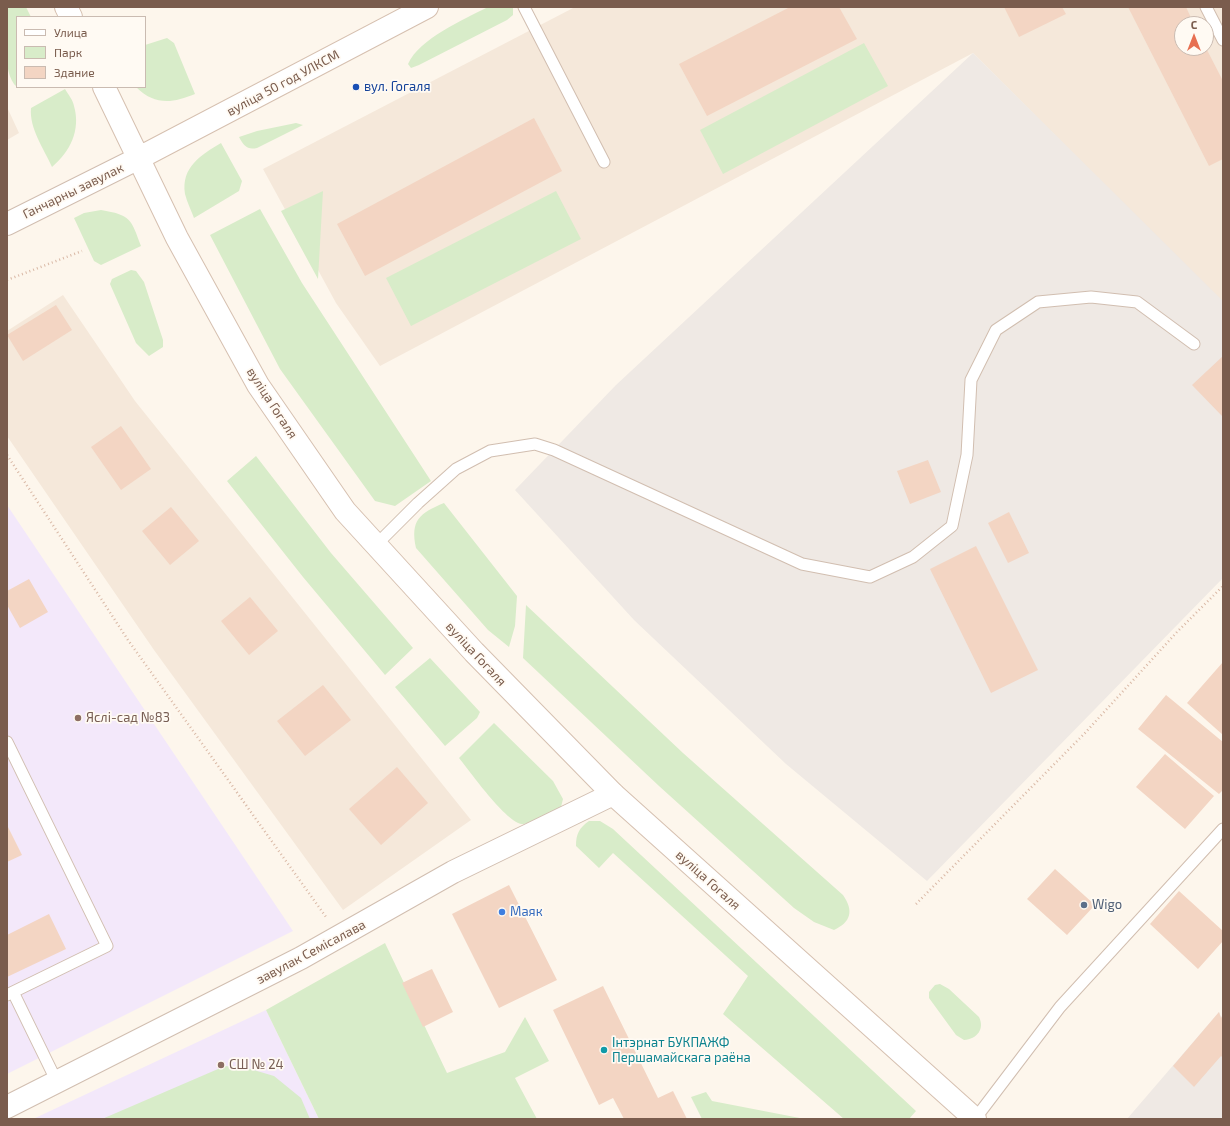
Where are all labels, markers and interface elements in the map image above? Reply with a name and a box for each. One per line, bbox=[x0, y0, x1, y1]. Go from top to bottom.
legend bbox=[16, 16, 146, 88]
north arrow bbox=[1174, 16, 1214, 56]
text: С bbox=[1191, 18, 1197, 31]
text: Улица bbox=[54, 25, 87, 39]
text: Парк bbox=[54, 45, 82, 59]
street label: вуліца 50 год УЛКСМ bbox=[224, 47, 342, 119]
text: Здание bbox=[54, 65, 95, 79]
place label: вул. Гогаля bbox=[364, 79, 430, 95]
marker: вул. Гогаля bbox=[351, 82, 361, 92]
street label: Ганчарны завулак bbox=[20, 160, 126, 222]
street label: вуліца Гогаля bbox=[243, 365, 301, 441]
street label: вуліца Гогаля bbox=[442, 619, 510, 689]
place label: Яслі-сад №83 bbox=[86, 710, 170, 726]
marker: Яслі-сад №83 bbox=[73, 713, 83, 723]
street label: вуліца Гогаля bbox=[672, 847, 744, 913]
place label: Wigo bbox=[1092, 897, 1122, 913]
marker: Wigo bbox=[1079, 900, 1089, 910]
place label: Маяк bbox=[510, 904, 543, 920]
marker: Маяк bbox=[497, 907, 507, 917]
street label: завулак Семісалава bbox=[254, 917, 368, 987]
place label: Інтэрнат БУКПАЖФ Першамайскага раёна bbox=[612, 1035, 751, 1066]
marker: Інтэрнат БУКПАЖФ Першамайскага раёна bbox=[599, 1045, 609, 1055]
place label: СШ № 24 bbox=[229, 1057, 283, 1073]
marker: СШ № 24 bbox=[216, 1060, 226, 1070]

